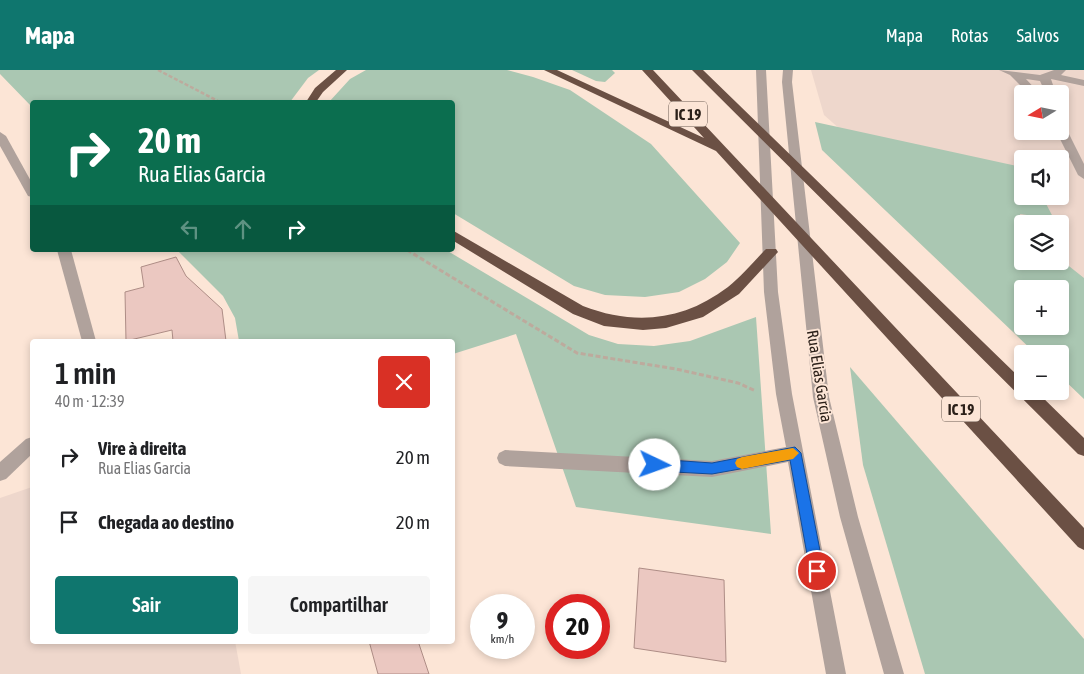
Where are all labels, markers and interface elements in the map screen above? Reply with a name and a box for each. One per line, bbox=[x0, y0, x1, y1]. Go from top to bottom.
text: Mapa bbox=[25, 22, 75, 49]
text: Mapa bbox=[886, 25, 923, 46]
text: Rotas bbox=[951, 25, 988, 46]
text: Salvos bbox=[1016, 25, 1059, 46]
north arrow bbox=[1014, 85, 1069, 140]
map controls bbox=[1014, 85, 1069, 400]
road number: IC 19 bbox=[669, 102, 707, 126]
icon: right bbox=[55, 120, 120, 185]
text: 20 m bbox=[138, 120, 201, 160]
button: sound bbox=[1014, 150, 1069, 205]
text: Rua Elias Garcia bbox=[138, 161, 266, 187]
icon: left bbox=[176, 215, 204, 243]
icon: ahead bbox=[229, 215, 257, 243]
icon: right bbox=[282, 215, 310, 243]
button: layers bbox=[1014, 215, 1069, 270]
button: + bbox=[1014, 280, 1069, 335]
street label: Rua Elias Garcia bbox=[804, 329, 836, 423]
button: − bbox=[1014, 345, 1069, 400]
text: 1 min bbox=[55, 356, 116, 390]
button: close bbox=[378, 356, 430, 408]
text: 40 m · 12:39 bbox=[55, 392, 125, 410]
road number: IC 19 bbox=[942, 396, 980, 422]
text: Vire à direita bbox=[98, 437, 186, 459]
position arrow bbox=[628, 438, 680, 490]
icon: right bbox=[55, 443, 83, 471]
text: 20 m bbox=[396, 446, 430, 468]
text: Rua Elias Garcia bbox=[98, 459, 191, 477]
icon: arrive bbox=[55, 508, 83, 536]
text: Chegada ao destino bbox=[98, 511, 234, 533]
text: 20 m bbox=[396, 511, 430, 533]
pin bbox=[796, 550, 838, 592]
icon: arrive bbox=[803, 557, 831, 585]
button: Sair bbox=[55, 576, 238, 634]
button: Compartilhar bbox=[248, 576, 430, 634]
speed limit sign: 20 bbox=[545, 594, 610, 659]
text: 9 bbox=[497, 606, 508, 634]
text: km/h bbox=[491, 632, 514, 646]

